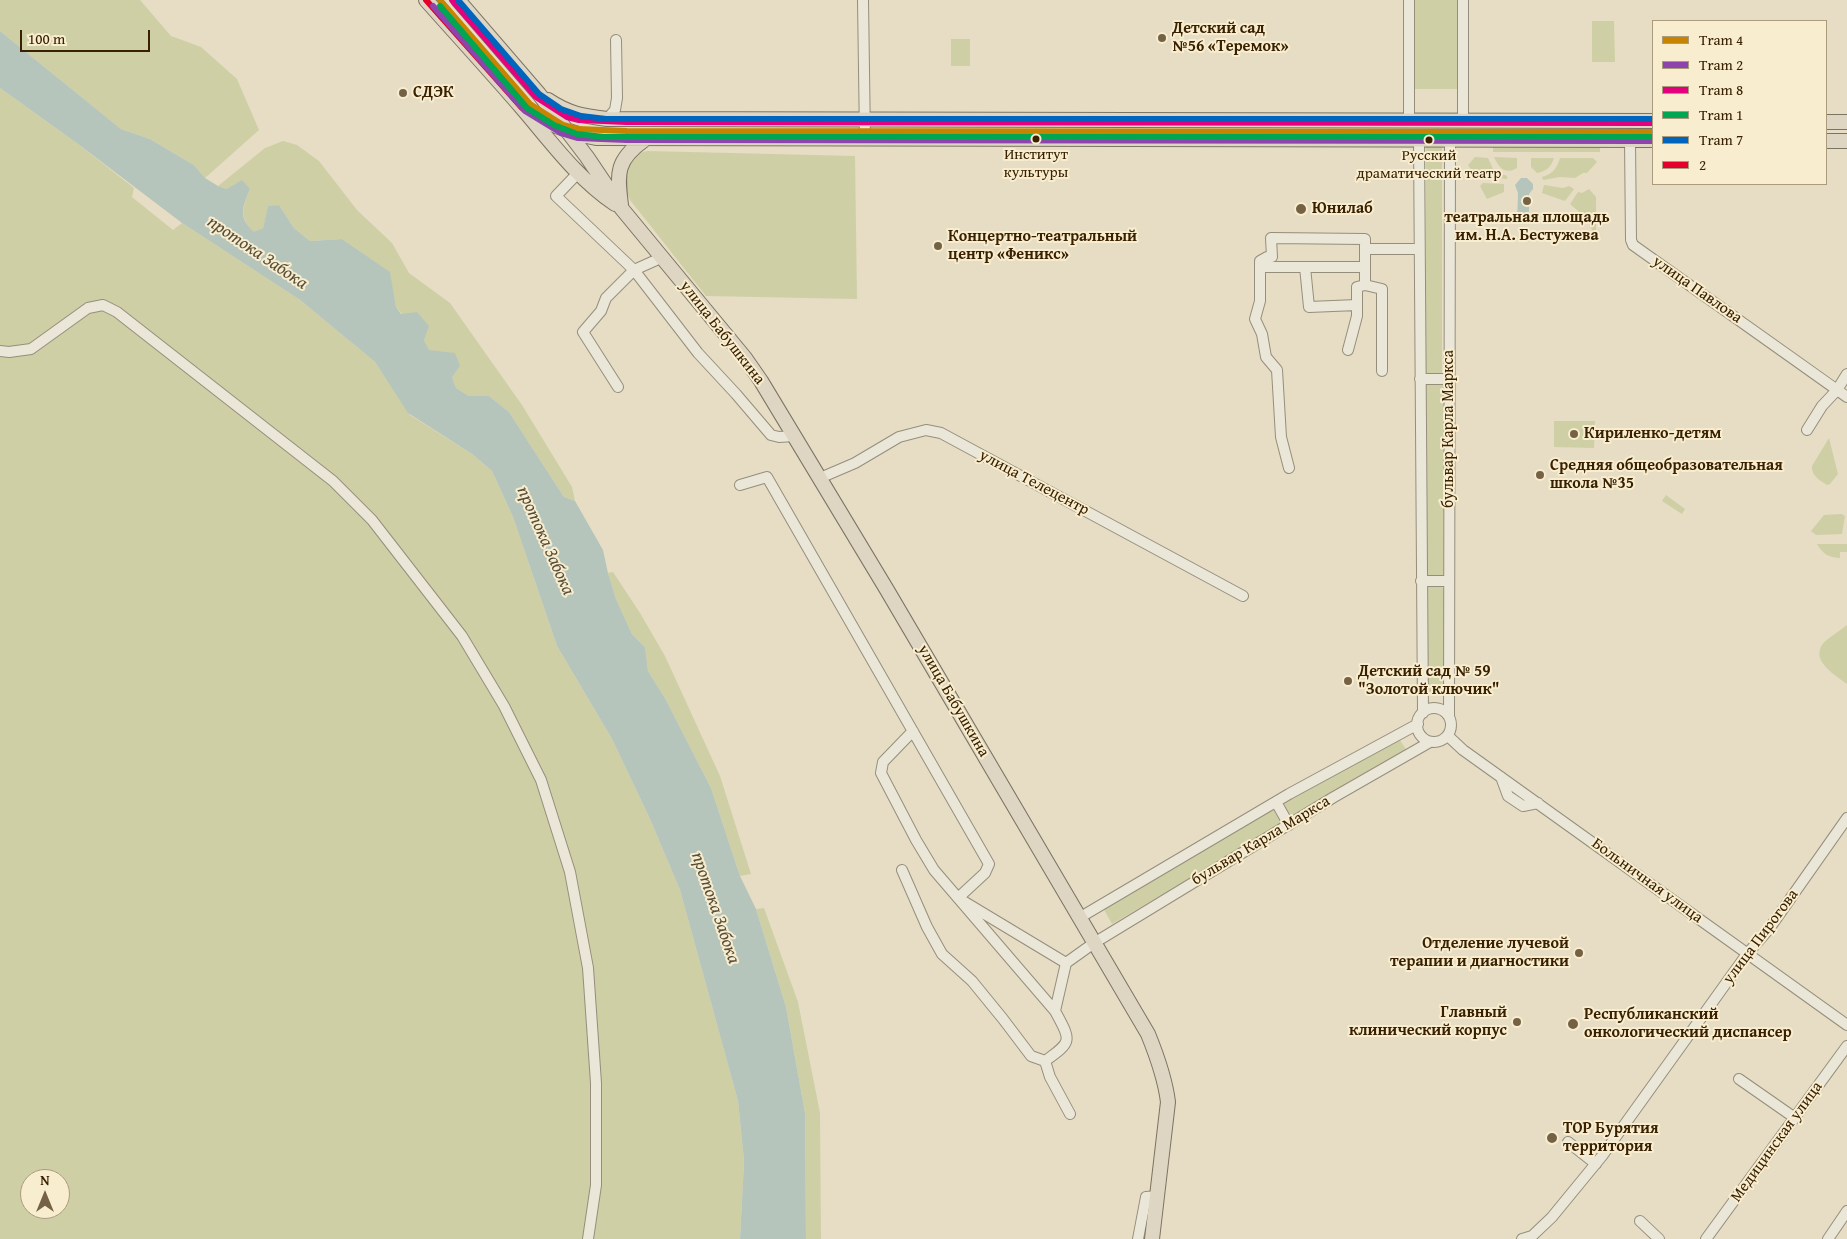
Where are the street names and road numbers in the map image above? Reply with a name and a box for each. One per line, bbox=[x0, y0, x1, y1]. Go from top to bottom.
street label: улица Павлова bbox=[1649, 252, 1745, 328]
street label: улица Бабушкина bbox=[675, 277, 769, 389]
street label: бульвар Карла Маркса bbox=[1439, 350, 1459, 508]
street label: улица Телецентр bbox=[976, 446, 1092, 520]
street label: улица Бабушкина bbox=[913, 641, 993, 761]
street label: бульвар Карла Маркса bbox=[1188, 792, 1334, 890]
street label: Больничная улица bbox=[1588, 834, 1706, 928]
street label: улица Пирогова bbox=[1719, 886, 1803, 988]
street label: Медицинская улица bbox=[1727, 1078, 1827, 1206]

